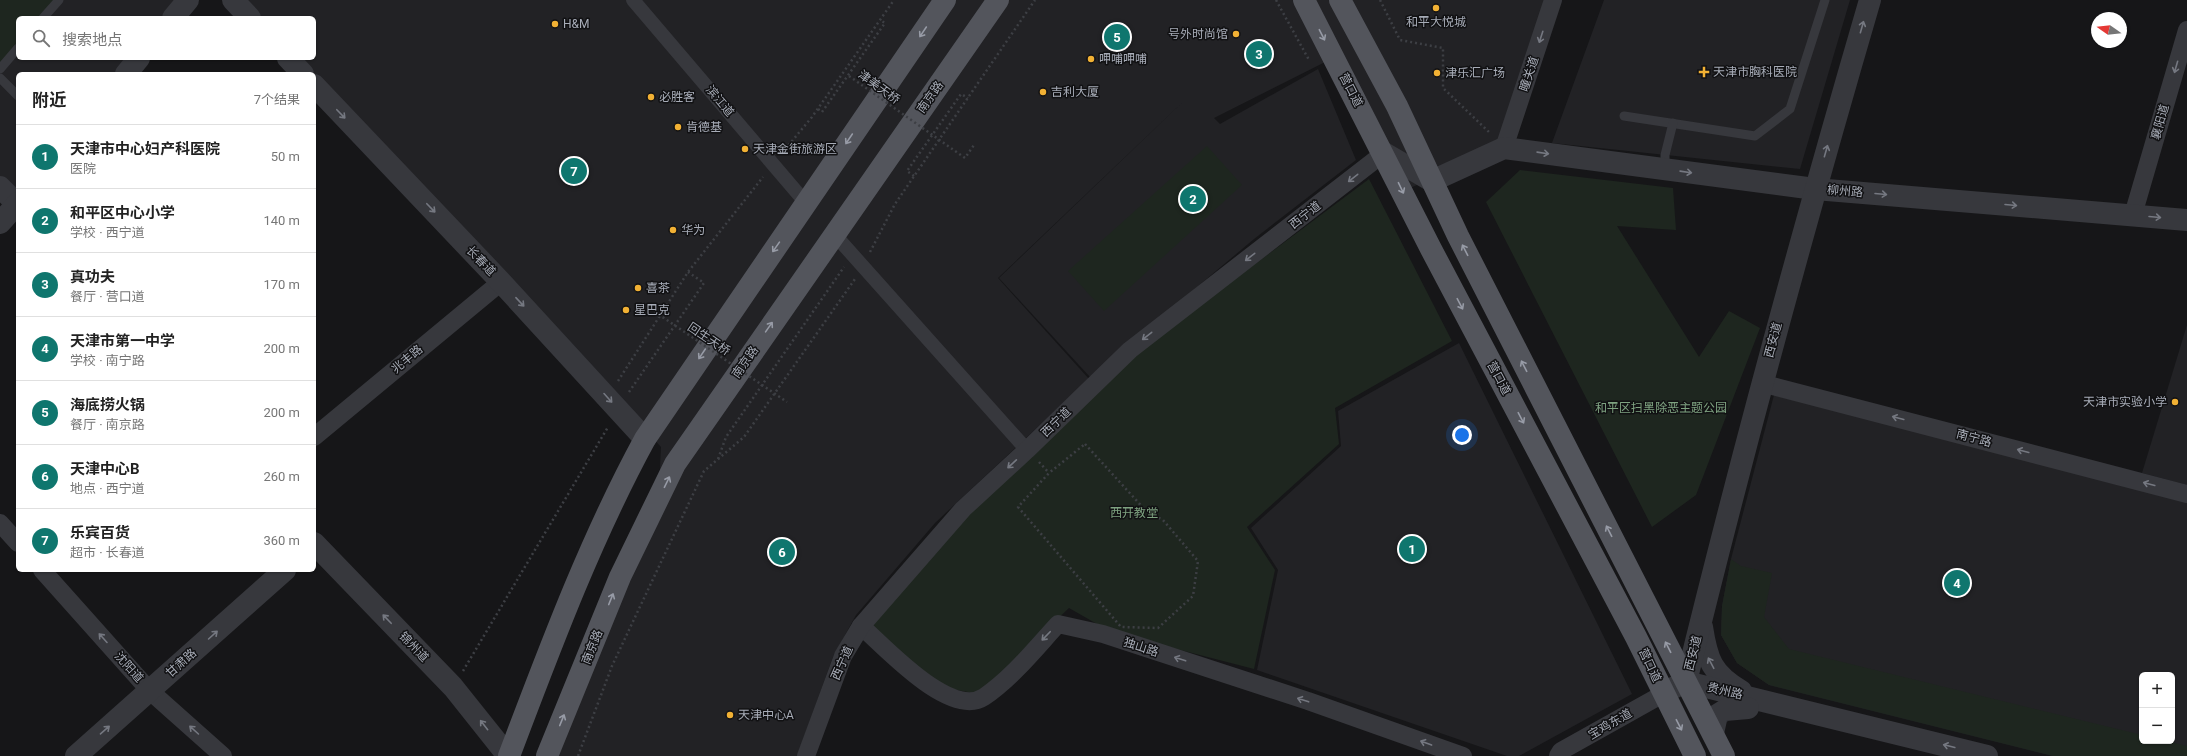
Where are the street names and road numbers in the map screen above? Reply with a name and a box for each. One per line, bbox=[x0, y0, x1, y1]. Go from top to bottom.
street label: 瞳关道 bbox=[1517, 55, 1541, 93]
street label: 津美天桥 bbox=[855, 67, 903, 107]
street label: 营口道 bbox=[1337, 71, 1365, 109]
street label: 南京路 bbox=[914, 78, 946, 116]
street label: 滨江道 bbox=[703, 83, 737, 119]
street label: 襄阳道 bbox=[2148, 103, 2172, 141]
street label: 柳州路 bbox=[1826, 182, 1864, 200]
street label: 西宁道 bbox=[1287, 198, 1323, 232]
street label: 长春道 bbox=[463, 243, 499, 279]
street label: 回生天桥 bbox=[685, 320, 733, 358]
street label: 西安道 bbox=[1762, 321, 1784, 359]
street label: 兆丰路 bbox=[389, 342, 425, 376]
street label: 南京路 bbox=[729, 343, 761, 381]
street label: 营口道 bbox=[1484, 359, 1514, 397]
street label: 西宁道 bbox=[1038, 404, 1074, 440]
street label: 南宁路 bbox=[1955, 427, 1993, 449]
street label: 南京路 bbox=[579, 628, 605, 666]
street label: 锦州道 bbox=[396, 629, 432, 665]
street label: 西安道 bbox=[1682, 634, 1704, 672]
street label: 独山路 bbox=[1122, 635, 1160, 659]
street label: 西宁道 bbox=[828, 644, 856, 682]
street label: 甘肃路 bbox=[163, 646, 199, 680]
street label: 营口道 bbox=[1636, 646, 1664, 684]
street label: 沈阳道 bbox=[112, 649, 146, 685]
street label: 贵州路 bbox=[1706, 680, 1744, 702]
street label: 宝鸡东道 bbox=[1586, 706, 1634, 742]

